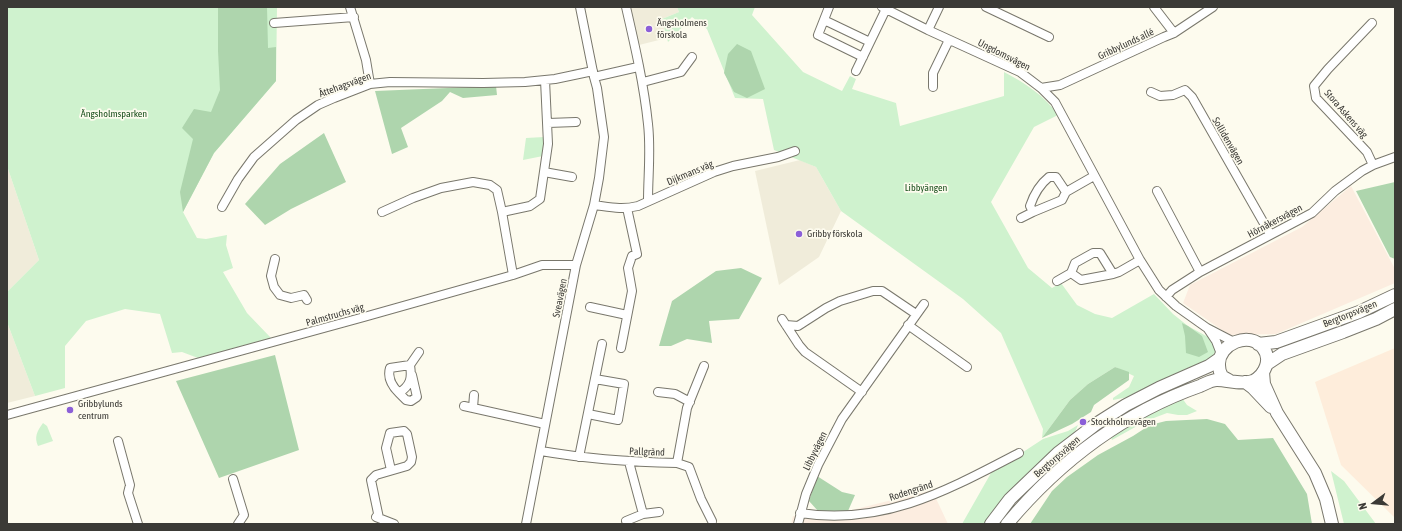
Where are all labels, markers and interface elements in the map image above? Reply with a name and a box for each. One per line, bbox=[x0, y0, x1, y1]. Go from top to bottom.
place label: Ängsholmens förskola bbox=[657, 17, 707, 40]
marker: Ängsholmens förskola bbox=[644, 24, 654, 34]
street label: Gribbylunds allé bbox=[1096, 26, 1156, 62]
street label: Ungdomsvägen bbox=[976, 37, 1032, 73]
street label: Ättehagsvägen bbox=[317, 70, 373, 100]
street label: Stora Askens väg bbox=[1322, 87, 1370, 141]
park label: Ängsholmsparken bbox=[81, 108, 147, 120]
street label: Sollidenvägen bbox=[1210, 115, 1246, 167]
street label: Dijkmans väg bbox=[665, 158, 715, 188]
park label: Libbyängen bbox=[905, 182, 947, 194]
street label: Hörnåkersvägen bbox=[1246, 202, 1304, 240]
place label: Gribby förskola bbox=[807, 228, 863, 240]
marker: Gribby förskola bbox=[794, 229, 804, 239]
street label: Sveavägen bbox=[550, 277, 570, 319]
street label: Bergtorpsvägen bbox=[1321, 298, 1379, 330]
street label: Palmstruchs väg bbox=[305, 301, 365, 329]
place label: Gribbylunds centrum bbox=[78, 398, 123, 422]
marker: Gribbylunds centrum bbox=[65, 405, 75, 415]
place label: Stockholmsvägen bbox=[1091, 416, 1156, 428]
marker: Stockholmsvägen bbox=[1078, 417, 1088, 427]
street label: Libbyvägen bbox=[800, 430, 830, 472]
street label: Bergtorpsvägen bbox=[1032, 434, 1082, 480]
street label: Pallgränd bbox=[629, 445, 665, 459]
street label: Rodengränd bbox=[888, 478, 934, 504]
north arrow bbox=[1354, 483, 1394, 523]
text: N bbox=[1356, 502, 1369, 511]

